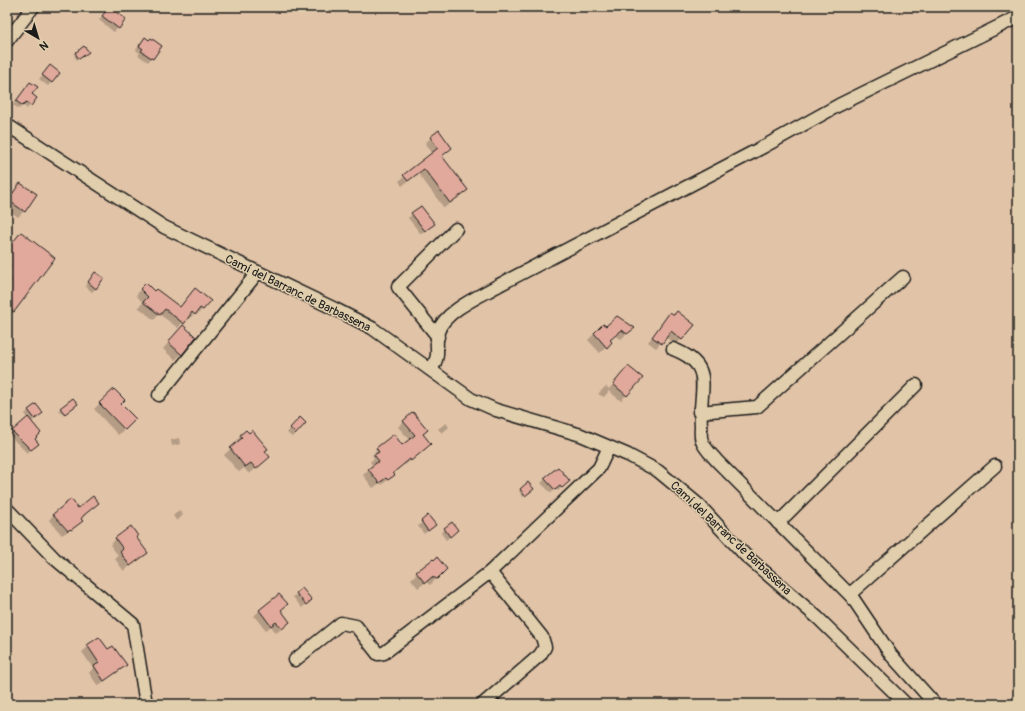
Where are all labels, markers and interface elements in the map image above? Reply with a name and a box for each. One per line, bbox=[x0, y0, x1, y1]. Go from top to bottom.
north arrow bbox=[18, 18, 58, 58]
text: N bbox=[36, 38, 51, 53]
street label: Camí del Barranc de Barbassena bbox=[223, 252, 373, 335]
street label: Camí del Barranc de Barbassena bbox=[667, 478, 795, 599]

